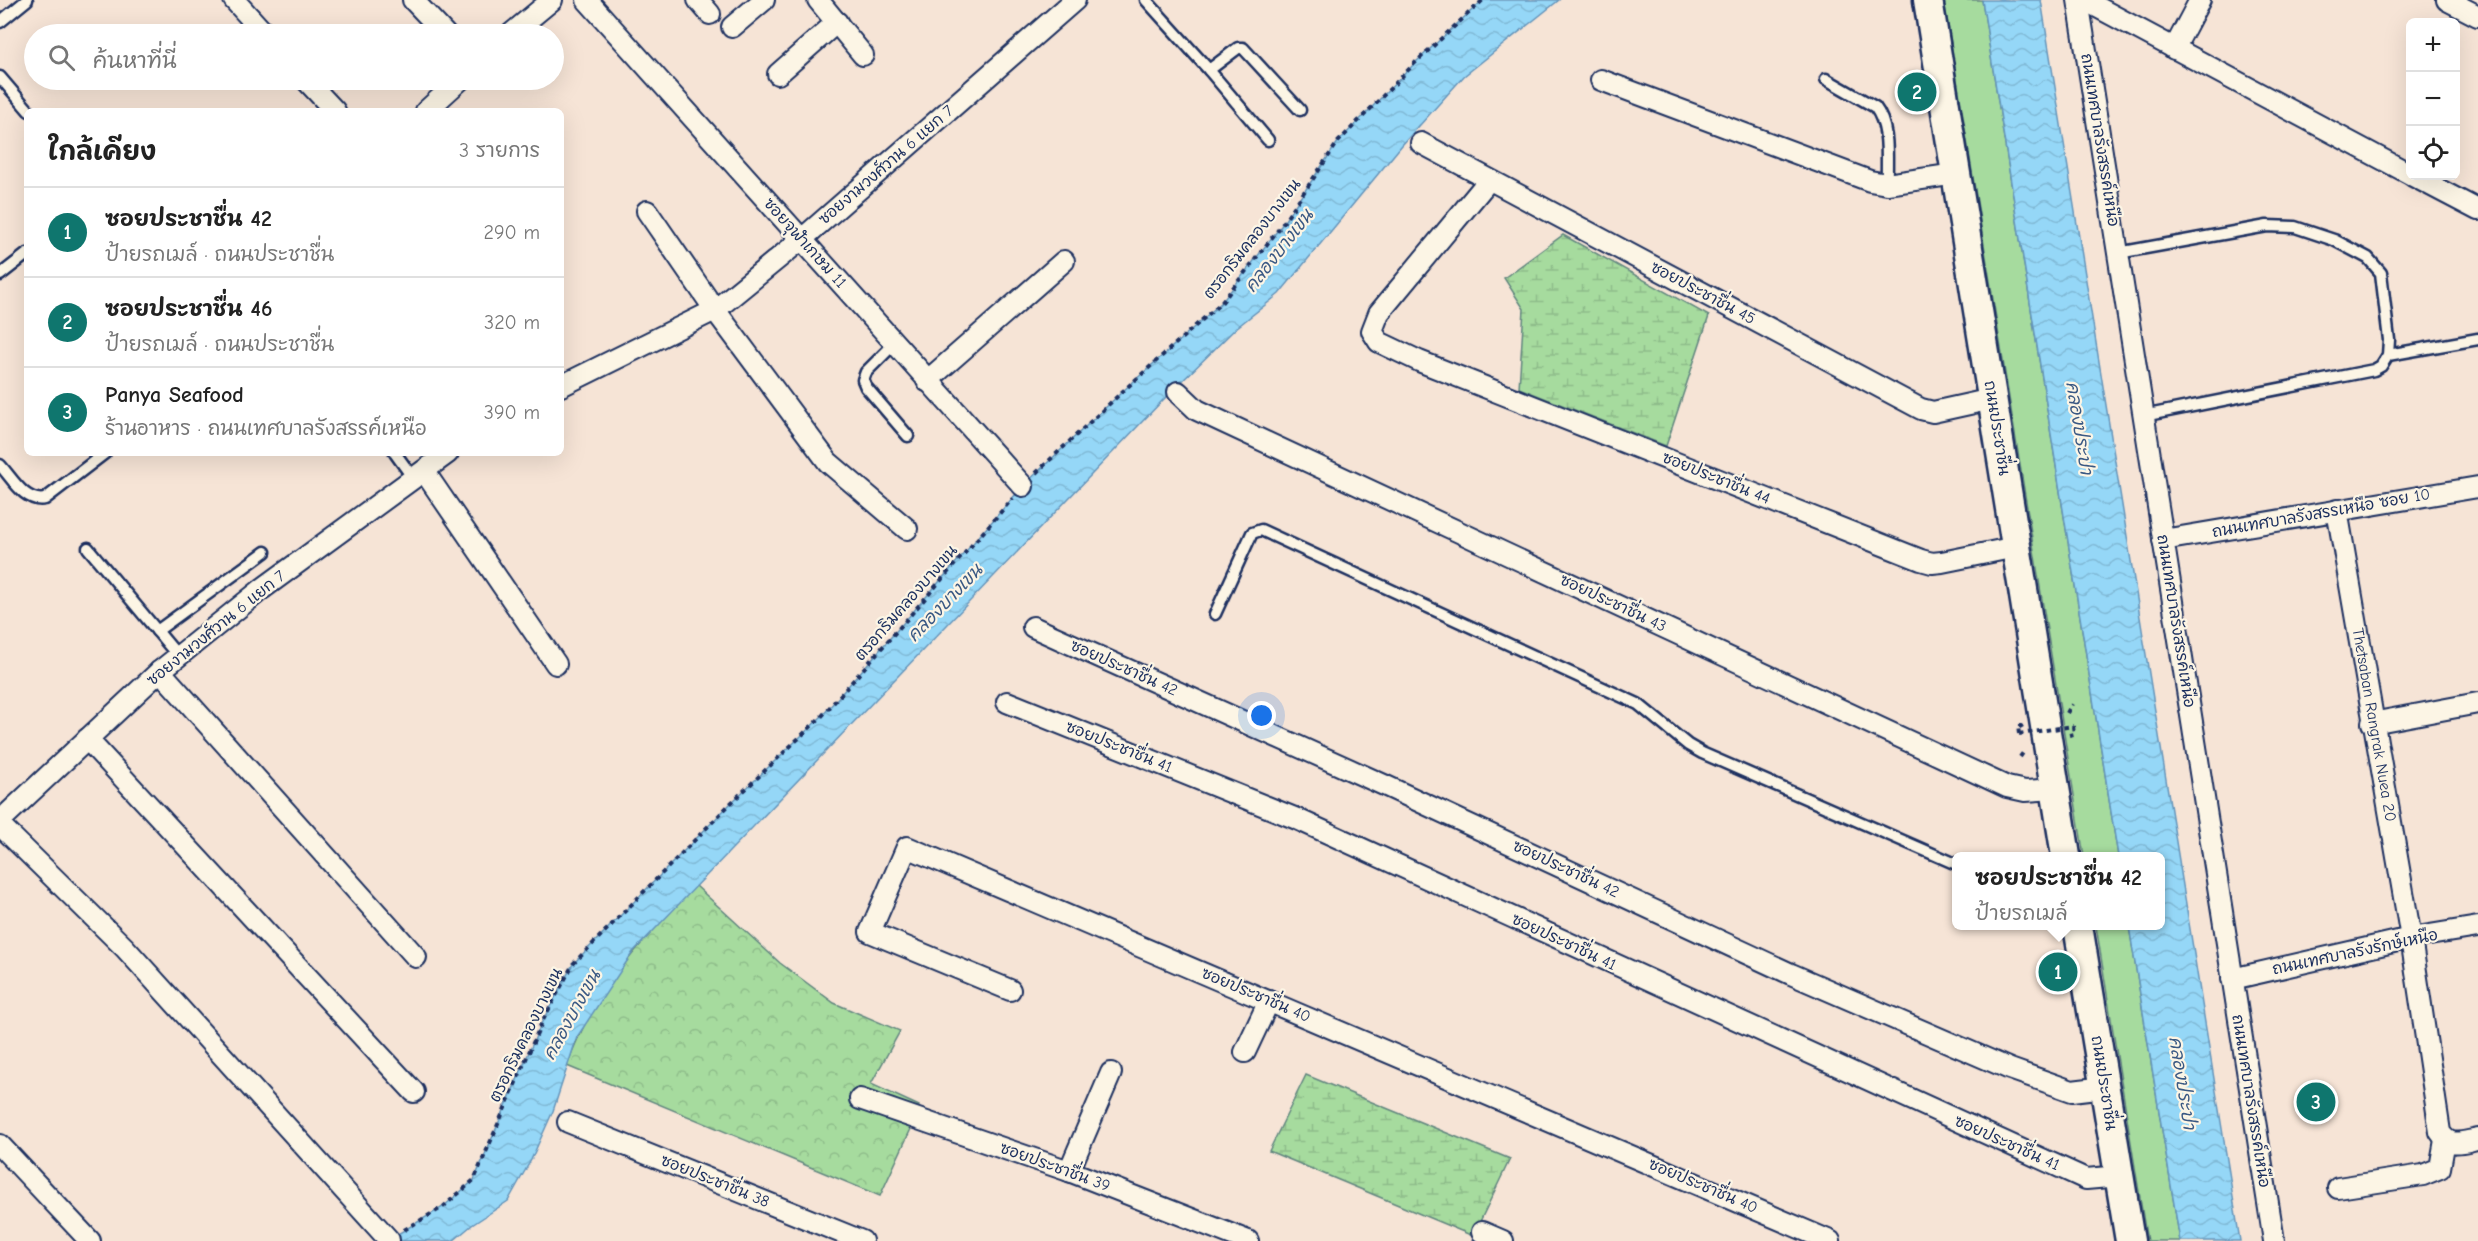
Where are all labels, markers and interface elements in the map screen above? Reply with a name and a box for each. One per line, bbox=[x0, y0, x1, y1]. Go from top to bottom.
map controls bbox=[2406, 18, 2460, 180]
button: + bbox=[2406, 18, 2460, 72]
search box bbox=[24, 24, 564, 90]
icon: search bbox=[45, 41, 78, 74]
text: ค้นหาที่นี่ bbox=[93, 48, 177, 74]
street label: ถนนเทศบาลรังสรรค์เหนือ bbox=[2077, 52, 2126, 228]
pin: 2 bbox=[1898, 70, 1936, 115]
button: − bbox=[2406, 72, 2460, 126]
street label: ซอยงามวงศ์วาน 6 แยก 7 bbox=[813, 99, 957, 228]
button: locate bbox=[2406, 126, 2460, 180]
text: ใกล้เคียง bbox=[48, 137, 156, 167]
text: 3 รายการ bbox=[459, 139, 540, 162]
street label: ตรอกริมคลองบางเขน bbox=[1199, 175, 1305, 303]
street label: ซอยจุฬาเกษม 11 bbox=[758, 194, 851, 294]
water label: คลองบางเขน bbox=[1240, 205, 1318, 297]
text: ซอยประชาชื่น 42 bbox=[105, 206, 272, 232]
text: 1 bbox=[64, 221, 71, 244]
text: 290 m bbox=[484, 221, 540, 244]
text: ป้ายรถเมล์ · ถนนประชาชื่น bbox=[105, 243, 334, 266]
street label: ซอยประชาชื่น 45 bbox=[1648, 252, 1762, 328]
text: ซอยประชาชื่น 46 bbox=[105, 296, 272, 322]
text: 2 bbox=[63, 311, 72, 334]
text: 320 m bbox=[484, 311, 540, 334]
text: ป้ายรถเมล์ · ถนนประชาชื่น bbox=[105, 333, 334, 356]
street label: ถนนประชาชื่น bbox=[1981, 378, 2020, 477]
water label: คลองประปา bbox=[2061, 380, 2097, 477]
text: Panya Seafood bbox=[105, 382, 244, 408]
text: 3 bbox=[63, 401, 72, 424]
text: 390 m bbox=[484, 401, 540, 424]
text: ร้านอาหาร · ถนนเทศบาลรังสรรค์เหนือ bbox=[105, 417, 427, 440]
street label: ซอยประชาชื่น 44 bbox=[1659, 442, 1775, 508]
street label: ถนนเทศบาลรังสรรเหนือ ซอย 10 bbox=[2210, 482, 2432, 541]
street label: ถนนเทศบาลรังสรรค์เหนือ bbox=[2153, 533, 2202, 709]
street label: ตรอกริมคลองบางเขน bbox=[850, 541, 962, 665]
water label: คลองบางเขน bbox=[903, 560, 987, 646]
street label: ซอยงามวงศ์วาน 6 แยก 7 bbox=[141, 564, 289, 689]
street label: ซอยประชาชื่น 43 bbox=[1557, 564, 1672, 635]
street label: Thetsaban Rangrak Nuea 20 bbox=[2349, 627, 2400, 823]
street label: ซอยประชาชื่น 42 bbox=[1068, 630, 1183, 700]
your location bbox=[1247, 701, 1276, 730]
street label: ซอยประชาชื่น 41 bbox=[1063, 711, 1178, 777]
street label: ซอยประชาชื่น 42 bbox=[1510, 830, 1625, 902]
popup bbox=[1952, 852, 2165, 930]
text: ซอยประชาชื่น 42 bbox=[1975, 865, 2142, 891]
text: ป้ายรถเมล์ bbox=[1975, 902, 2068, 925]
street label: ซอยประชาชื่น 41 bbox=[1509, 904, 1622, 974]
street label: ถนนเทศบาลรังรักษ์เหนือ bbox=[2270, 923, 2439, 978]
pin: 1 bbox=[2038, 950, 2078, 994]
street label: ซอยประชาชื่น 40 bbox=[1199, 957, 1316, 1026]
street label: ตรอกริมคลองบางเขน bbox=[484, 964, 566, 1105]
water label: คลองบางเขน bbox=[539, 966, 606, 1063]
street label: ถนนเทศบาลรังสรรค์เหนือ bbox=[2228, 1013, 2277, 1189]
street label: ถนนประชาชื่น bbox=[2088, 1033, 2127, 1132]
water label: คลองประปา bbox=[2164, 1035, 2200, 1132]
pin: 3 bbox=[2296, 1080, 2336, 1124]
street label: ซอยประชาชื่น 41 bbox=[1952, 1105, 2065, 1174]
street label: ซอยประชาชื่น 39 bbox=[997, 1132, 1115, 1195]
street label: ซอยประชาชื่น 38 bbox=[658, 1145, 775, 1211]
street label: ซอยประชาชื่น 40 bbox=[1646, 1148, 1763, 1217]

